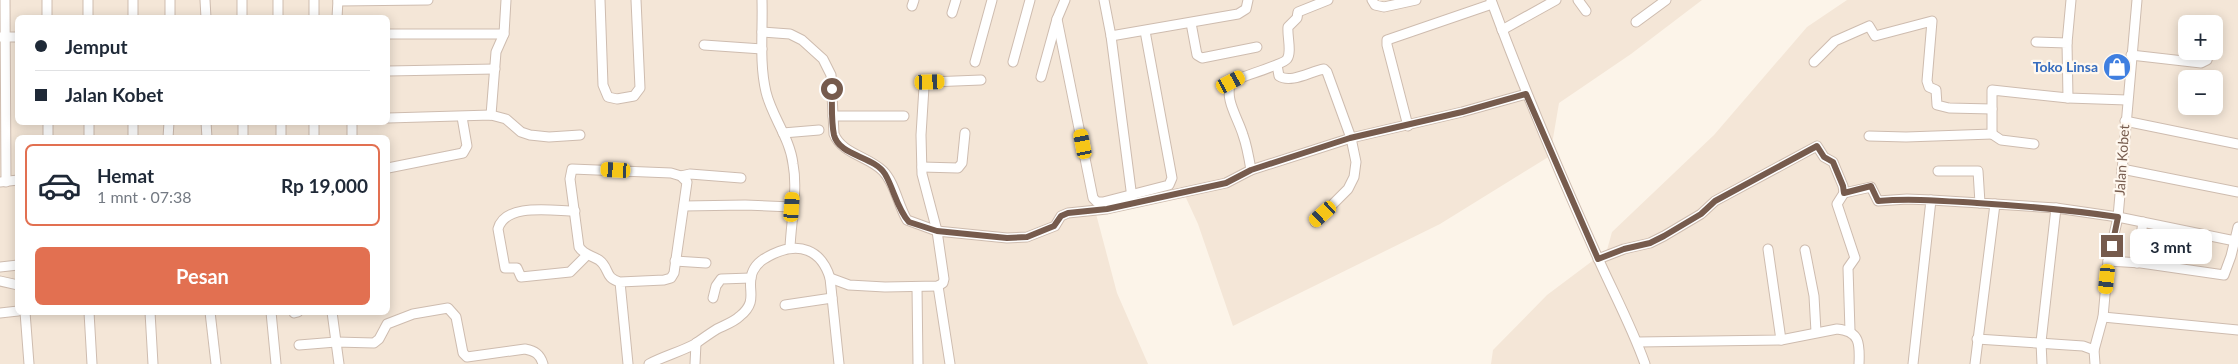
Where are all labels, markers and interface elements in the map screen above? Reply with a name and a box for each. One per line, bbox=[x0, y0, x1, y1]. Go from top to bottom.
map controls bbox=[2178, 15, 2223, 115]
button: + bbox=[2178, 15, 2223, 60]
text: Jemput bbox=[65, 35, 127, 58]
shop icon: Toko Linsa bbox=[2102, 52, 2132, 82]
place label: Toko Linsa bbox=[2033, 58, 2098, 75]
car bbox=[1214, 68, 1247, 96]
button: − bbox=[2178, 70, 2223, 115]
car bbox=[914, 74, 945, 90]
route start bbox=[821, 78, 843, 100]
text: Jalan Kobet bbox=[65, 83, 163, 106]
street label: Jalan Kobet bbox=[2111, 124, 2132, 196]
car bbox=[1072, 128, 1093, 160]
car bbox=[600, 162, 631, 178]
icon: car bbox=[37, 163, 82, 208]
text: Hemat bbox=[97, 164, 154, 187]
text: Rp 19,000 bbox=[281, 174, 368, 197]
text: 1 mnt · 07:38 bbox=[97, 187, 192, 206]
car bbox=[783, 192, 800, 222]
car bbox=[1306, 198, 1339, 230]
callout: 3 mnt bbox=[2130, 228, 2212, 264]
route end bbox=[2101, 235, 2123, 257]
text: 3 mnt bbox=[2150, 237, 2192, 256]
button: Pesan bbox=[35, 247, 370, 305]
car bbox=[2097, 263, 2116, 295]

